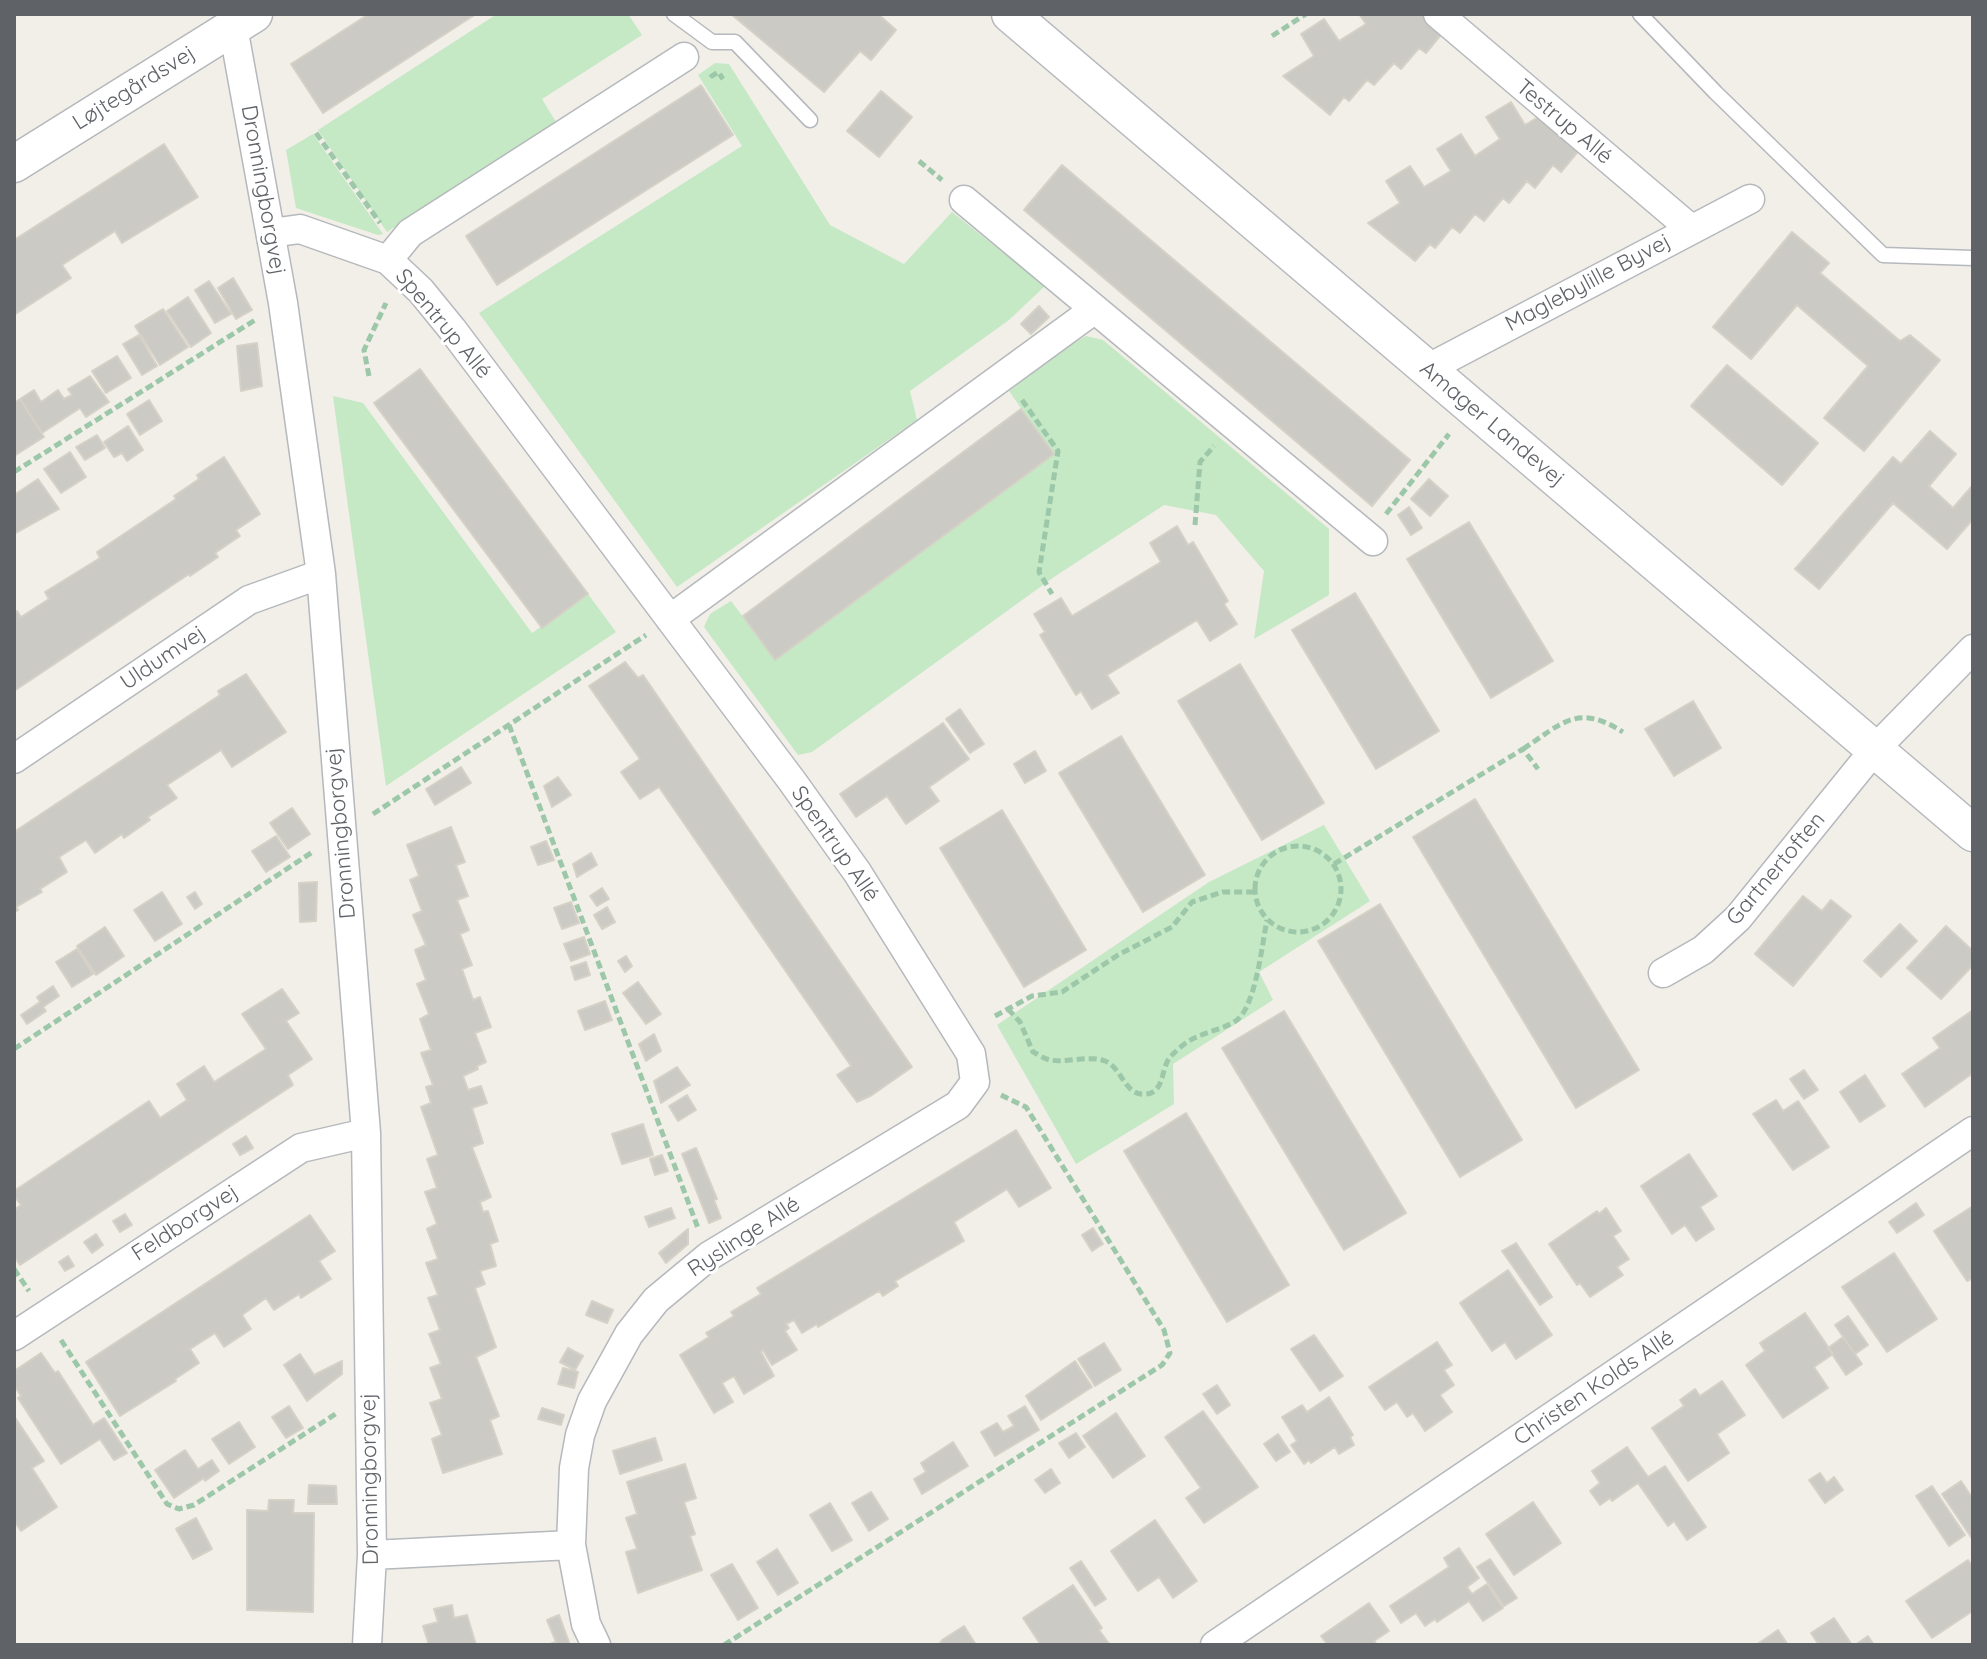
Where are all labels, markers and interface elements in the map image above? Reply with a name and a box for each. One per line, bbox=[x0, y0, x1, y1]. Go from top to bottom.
street label: Løjtegårdsvej bbox=[68, 40, 200, 136]
street label: Testrup Allé bbox=[1510, 74, 1618, 170]
street label: Dronningborgvej bbox=[235, 103, 291, 277]
street label: Maglebylille Byvej bbox=[1501, 228, 1675, 338]
street label: Spentrup Allé bbox=[389, 264, 497, 384]
street label: Amager Landevej bbox=[1414, 356, 1570, 492]
street label: Uldumvej bbox=[116, 620, 210, 696]
street label: Dronningborgvej bbox=[320, 746, 362, 920]
street label: Spentrup Allé bbox=[785, 781, 885, 907]
street label: Gartnertoften bbox=[1721, 807, 1831, 931]
street label: Feldborgvej bbox=[127, 1179, 243, 1267]
street label: Ryslinge Allé bbox=[683, 1191, 805, 1283]
street label: Christen Kolds Allé bbox=[1509, 1325, 1679, 1451]
street label: Dronningborgvej bbox=[355, 1393, 385, 1565]

